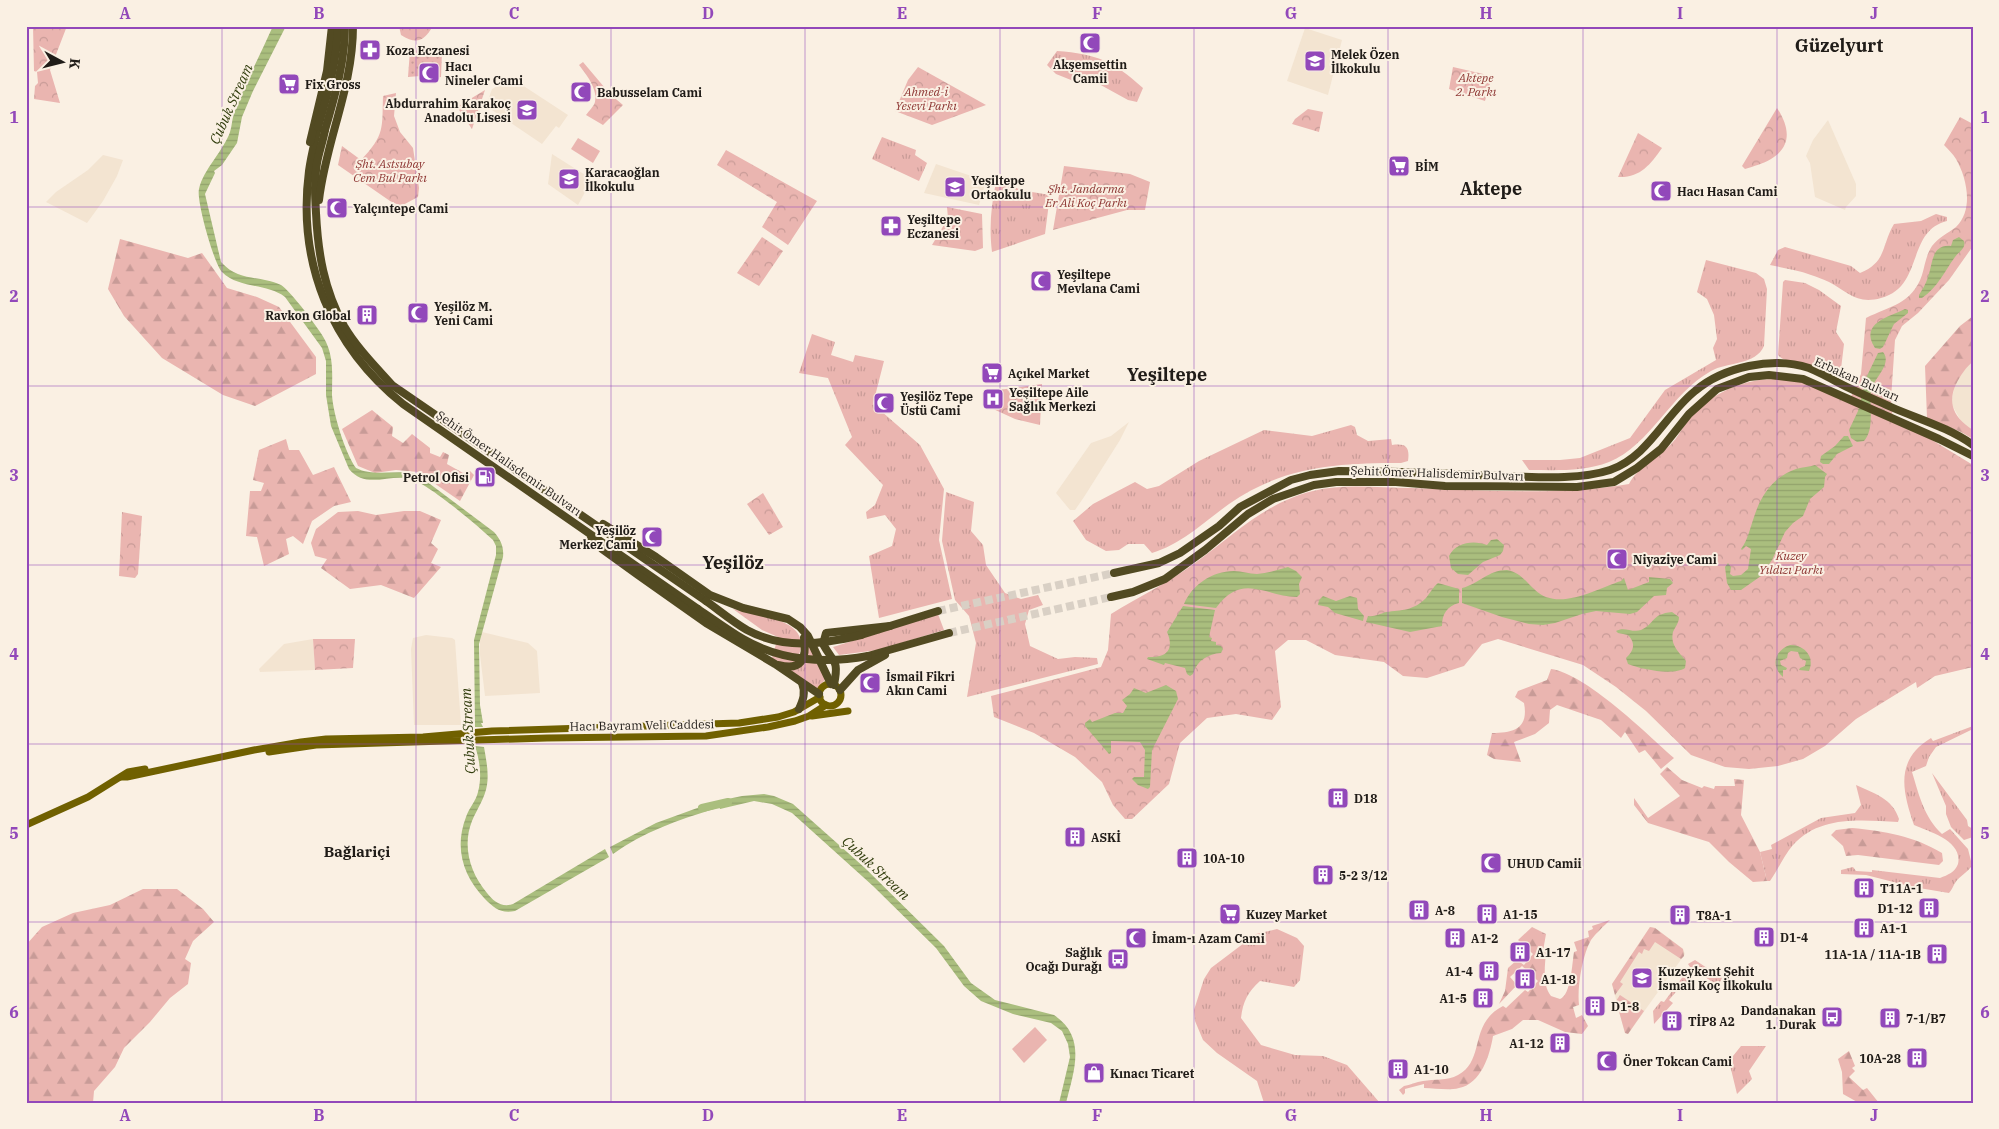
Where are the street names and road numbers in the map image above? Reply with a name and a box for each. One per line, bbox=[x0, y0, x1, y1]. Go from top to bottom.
street label: Erbakan Bulvarı bbox=[1812, 353, 1902, 405]
street label: Şehit Ömer Halisdemir Bulvarı bbox=[434, 407, 585, 519]
street label: Şehit Ömer Halisdemir Bulvarı bbox=[1350, 462, 1524, 484]
street label: Hacı Bayram Veli Caddesi bbox=[570, 716, 715, 734]

